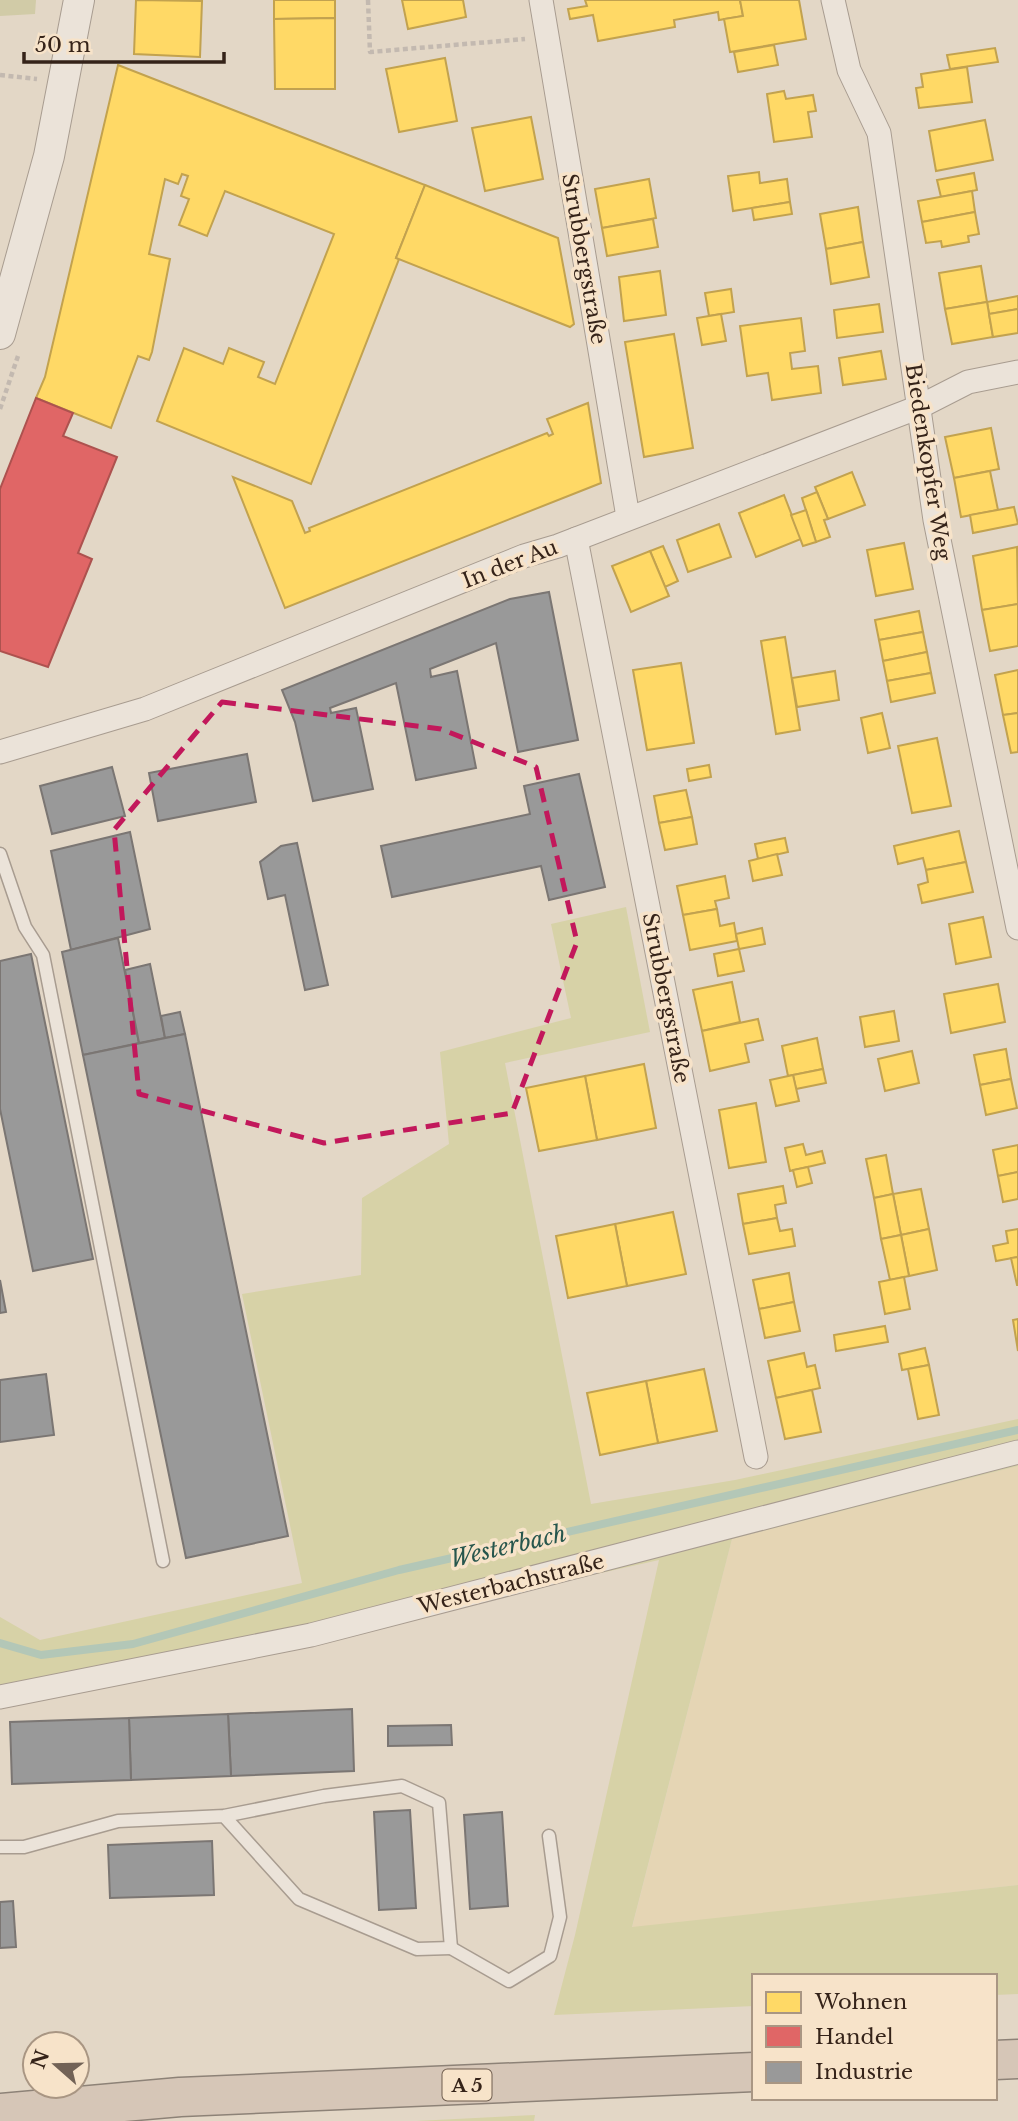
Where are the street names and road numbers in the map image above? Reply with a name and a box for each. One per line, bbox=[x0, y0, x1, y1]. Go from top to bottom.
street label: Strubbergstraße bbox=[556, 172, 612, 346]
street label: Biedenkopfer Weg bbox=[900, 362, 956, 563]
street label: In der Au bbox=[459, 534, 561, 594]
street label: Strubbergstraße bbox=[637, 911, 695, 1085]
street label: Westerbachstraße bbox=[414, 1548, 607, 1620]
road number: A 5 bbox=[442, 2070, 491, 2100]

